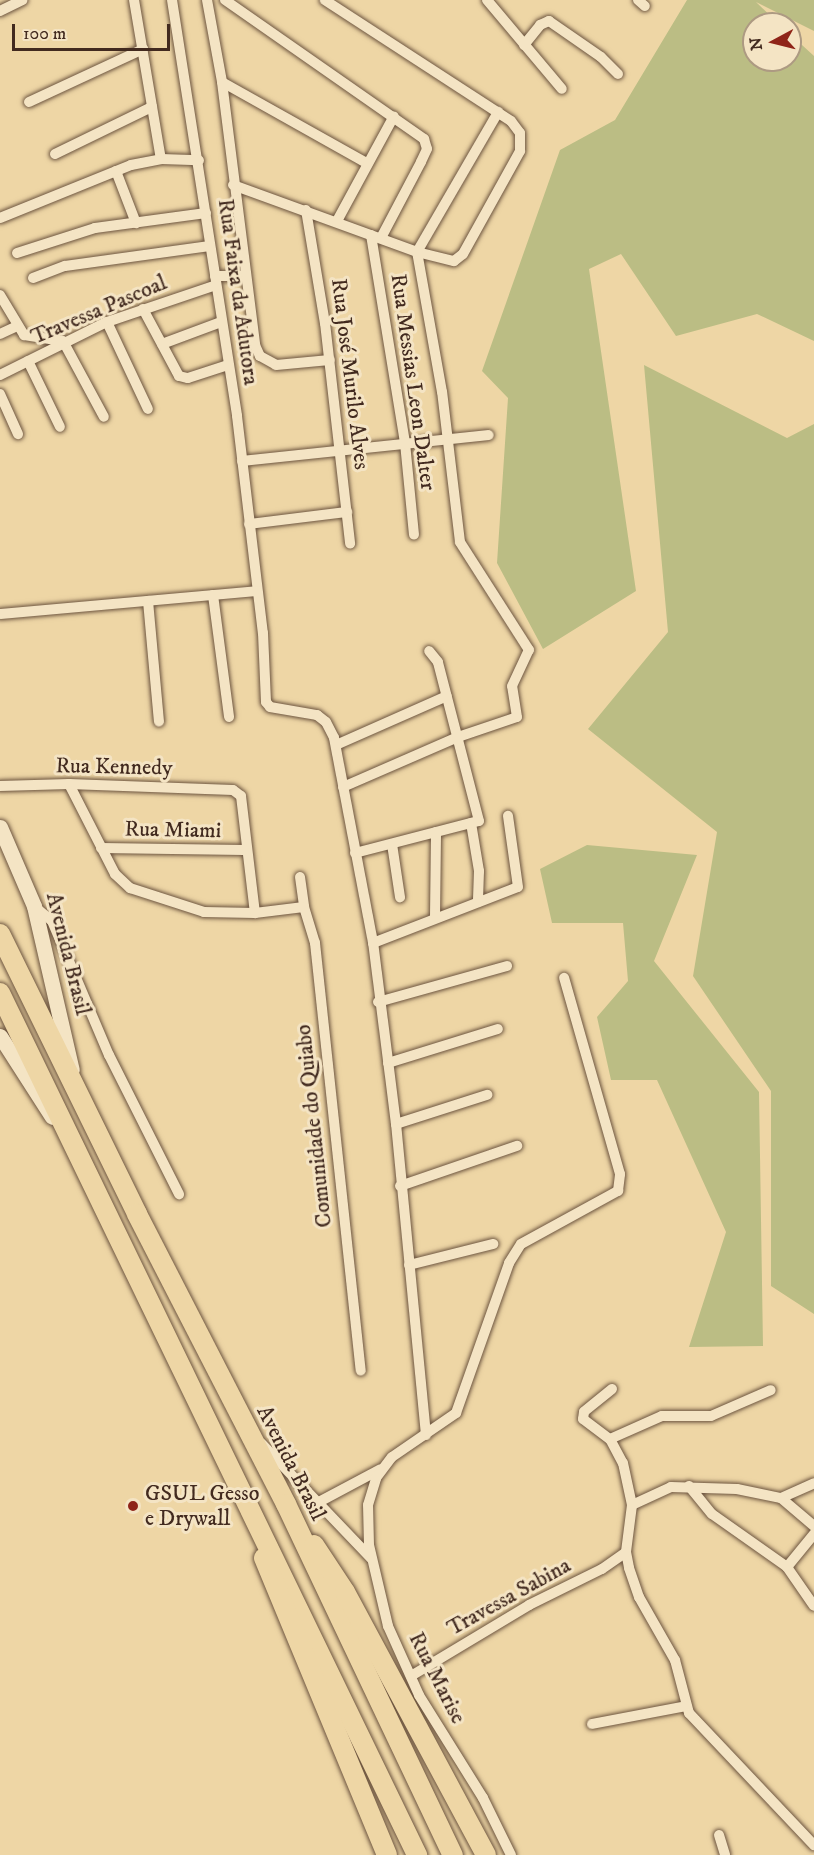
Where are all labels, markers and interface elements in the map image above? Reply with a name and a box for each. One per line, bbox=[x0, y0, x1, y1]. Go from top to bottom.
scale bar bbox=[15, 12, 172, 50]
north arrow bbox=[742, 12, 802, 72]
text: 100 m bbox=[23, 23, 66, 45]
text: N bbox=[745, 36, 767, 52]
street label: Rua Faixa da Adutora bbox=[212, 197, 264, 387]
street label: Travessa Pascoal bbox=[27, 270, 171, 350]
street label: Rua Messias Leon Dalter bbox=[385, 272, 441, 492]
street label: Rua José Murilo Alves bbox=[325, 277, 375, 471]
street label: Rua Kennedy bbox=[55, 753, 173, 781]
street label: Rua Miami bbox=[124, 816, 222, 844]
street label: Avenida Brasil bbox=[40, 890, 96, 1018]
street label: Comunidade do Quiabo bbox=[290, 1023, 338, 1229]
street label: Avenida Brasil bbox=[251, 1401, 331, 1525]
place label: GSUL Gesso e Drywall bbox=[145, 1480, 259, 1532]
marker: GSUL Gesso e Drywall bbox=[126, 1499, 140, 1513]
street label: Travessa Sabina bbox=[443, 1552, 575, 1642]
street label: Rua Marise bbox=[403, 1628, 471, 1728]

